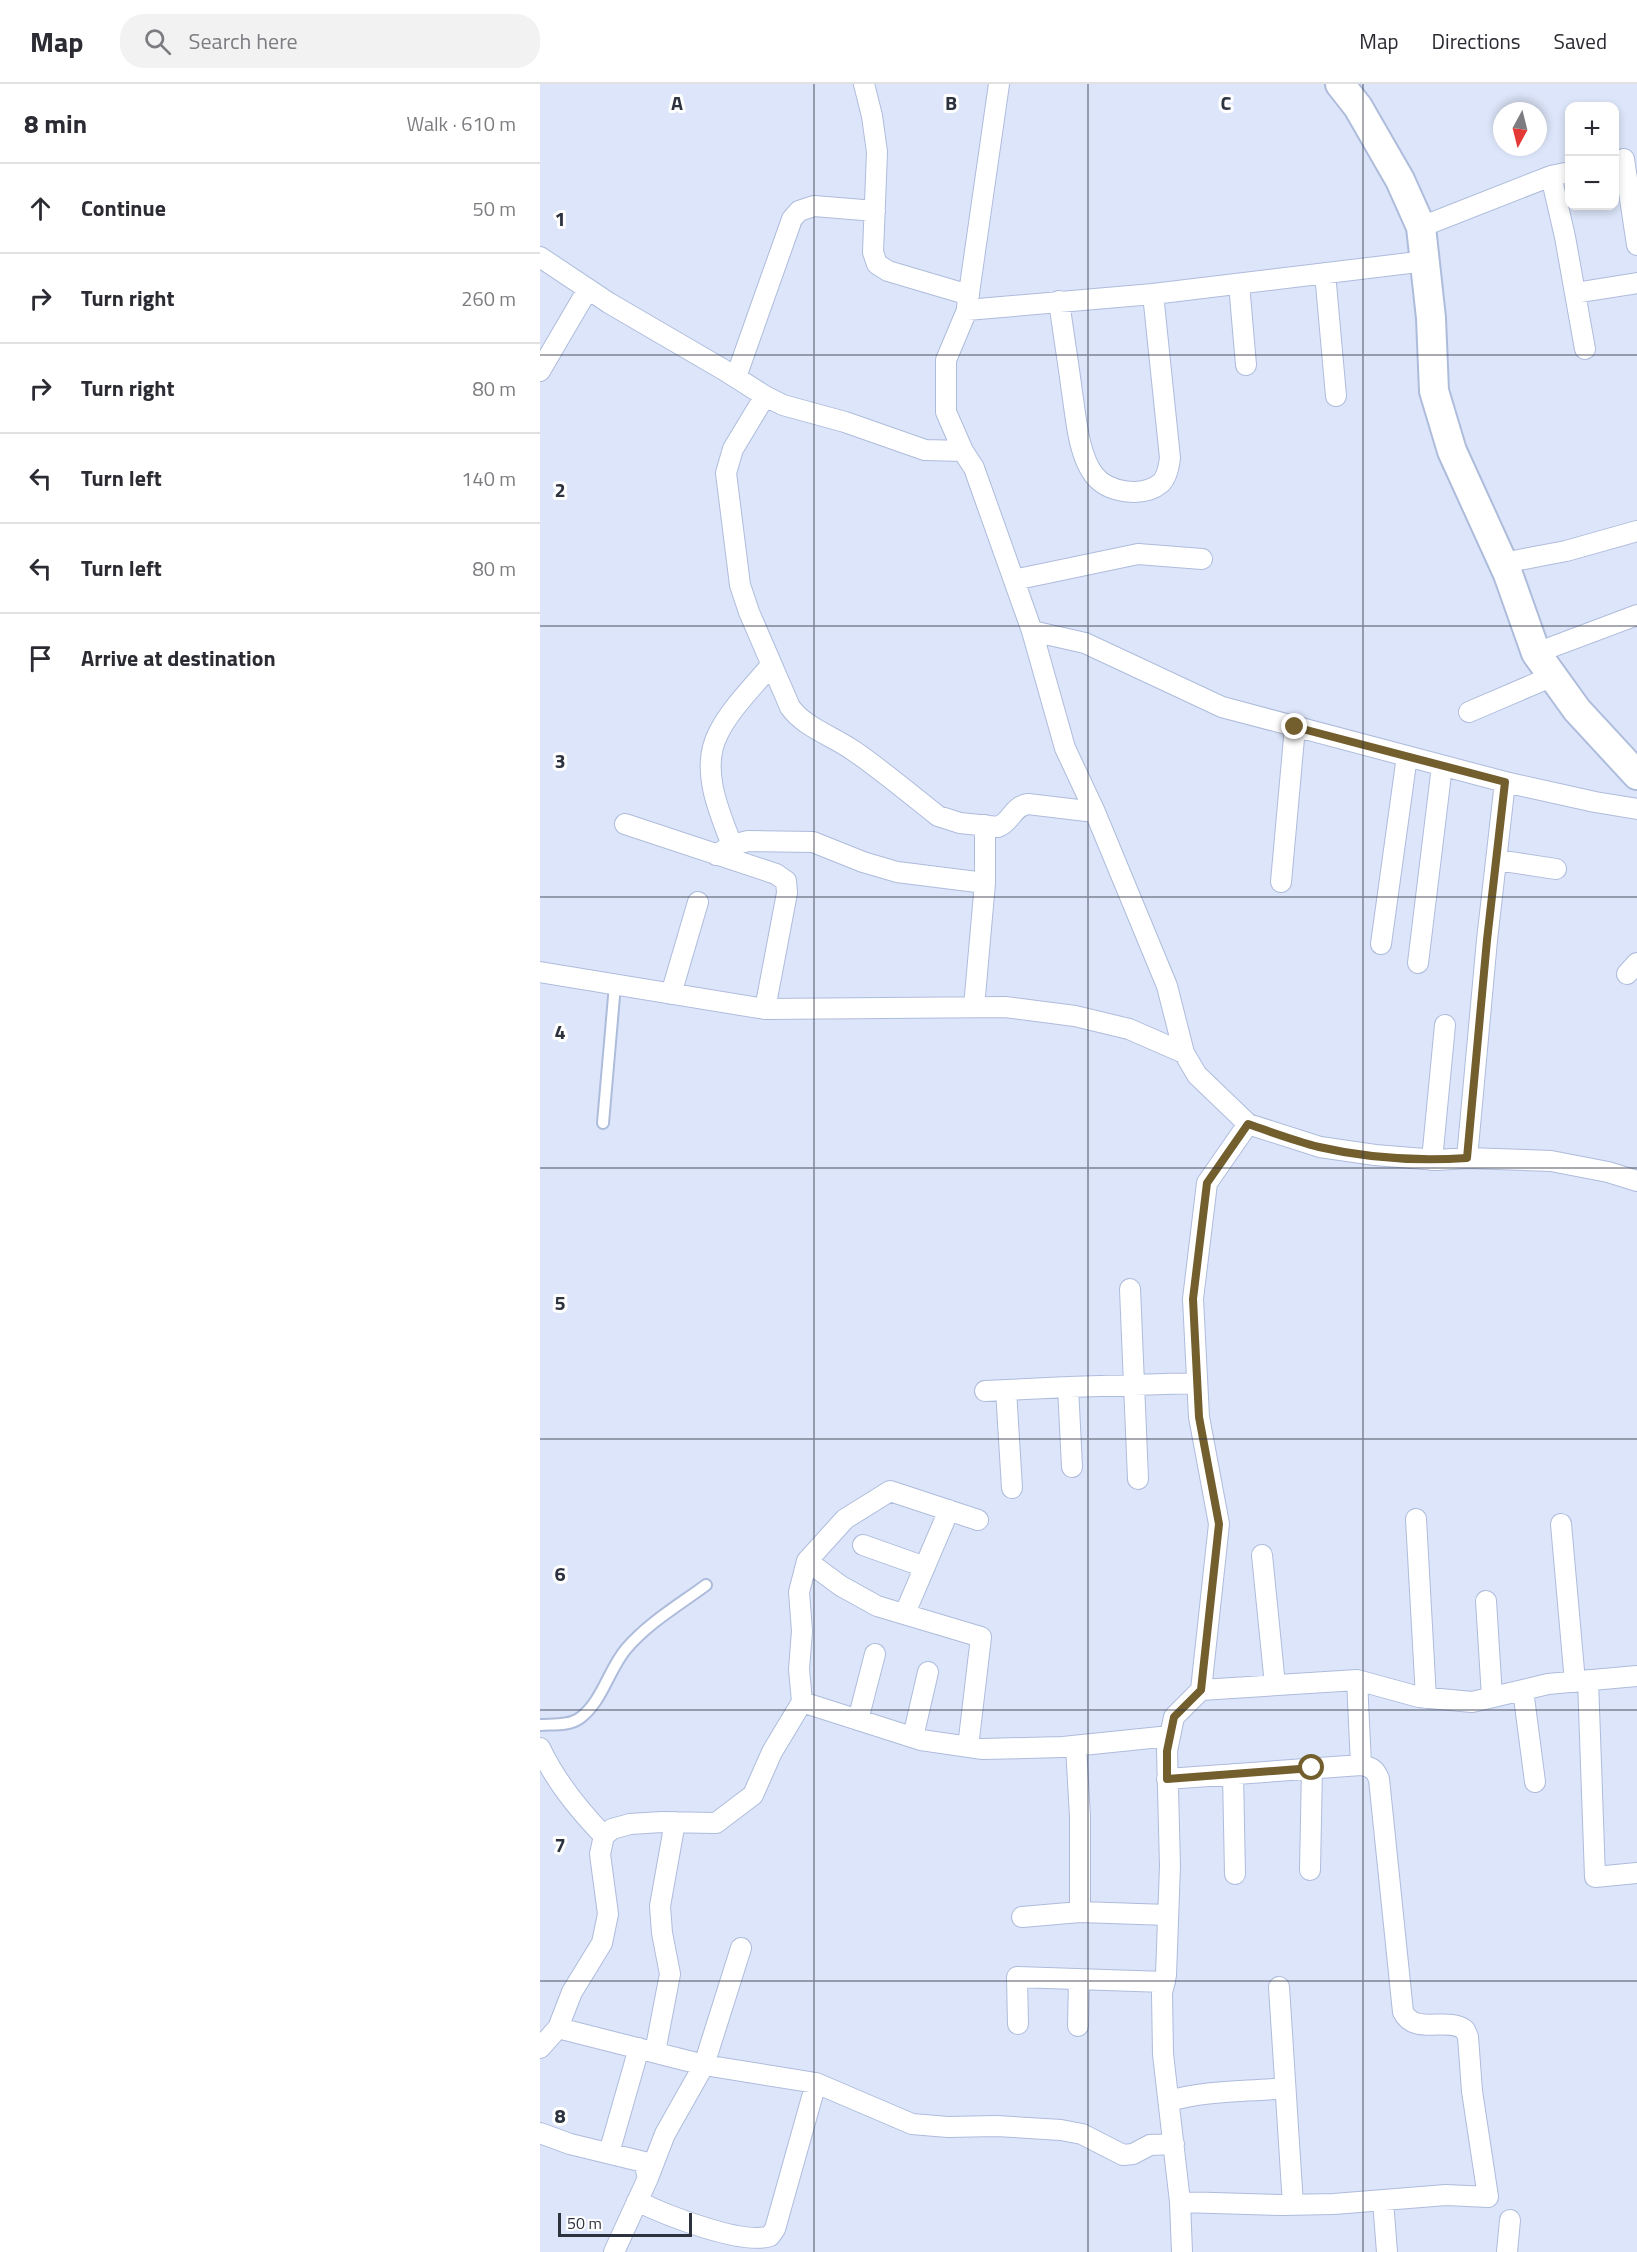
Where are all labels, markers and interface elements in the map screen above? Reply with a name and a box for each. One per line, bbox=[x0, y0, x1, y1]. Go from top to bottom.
search box bbox=[120, 14, 540, 68]
text: Map bbox=[30, 20, 84, 63]
text: Search here bbox=[189, 24, 298, 58]
icon: search bbox=[141, 25, 174, 58]
text: Map bbox=[1359, 25, 1399, 57]
text: Directions bbox=[1432, 25, 1521, 57]
text: Saved bbox=[1554, 25, 1607, 57]
text: A bbox=[671, 87, 683, 118]
text: B bbox=[945, 87, 957, 118]
text: C bbox=[1221, 87, 1232, 118]
north arrow bbox=[1493, 102, 1547, 156]
map controls bbox=[1565, 102, 1619, 210]
button: + bbox=[1565, 102, 1619, 156]
text: 8 min bbox=[24, 104, 87, 143]
text: Walk · 610 m bbox=[407, 108, 516, 139]
button: − bbox=[1565, 156, 1619, 210]
text: Continue bbox=[81, 191, 166, 225]
icon: ahead bbox=[24, 192, 57, 225]
text: 50 m bbox=[472, 193, 516, 224]
text: 1 bbox=[554, 203, 566, 234]
text: Turn right bbox=[81, 281, 175, 315]
icon: right bbox=[24, 282, 57, 315]
text: 260 m bbox=[461, 283, 516, 314]
text: Turn right bbox=[81, 371, 175, 405]
icon: right bbox=[24, 372, 57, 405]
text: 80 m bbox=[472, 373, 516, 404]
text: Turn left bbox=[81, 461, 162, 495]
icon: left bbox=[24, 462, 57, 495]
text: 140 m bbox=[461, 463, 516, 494]
text: 2 bbox=[554, 474, 566, 505]
text: Turn left bbox=[81, 551, 162, 585]
icon: left bbox=[24, 552, 57, 585]
text: 80 m bbox=[472, 553, 516, 584]
text: Arrive at destination bbox=[81, 641, 276, 675]
icon: arrive bbox=[24, 642, 57, 675]
route end bbox=[1281, 713, 1307, 739]
text: 3 bbox=[554, 745, 566, 776]
text: 4 bbox=[554, 1016, 566, 1047]
text: 5 bbox=[554, 1287, 566, 1318]
text: 6 bbox=[554, 1558, 566, 1589]
route start bbox=[1298, 1754, 1324, 1780]
text: 7 bbox=[554, 1829, 566, 1860]
text: 8 bbox=[554, 2100, 566, 2131]
scale bar bbox=[558, 2210, 692, 2238]
text: 50 m bbox=[567, 2211, 602, 2235]

